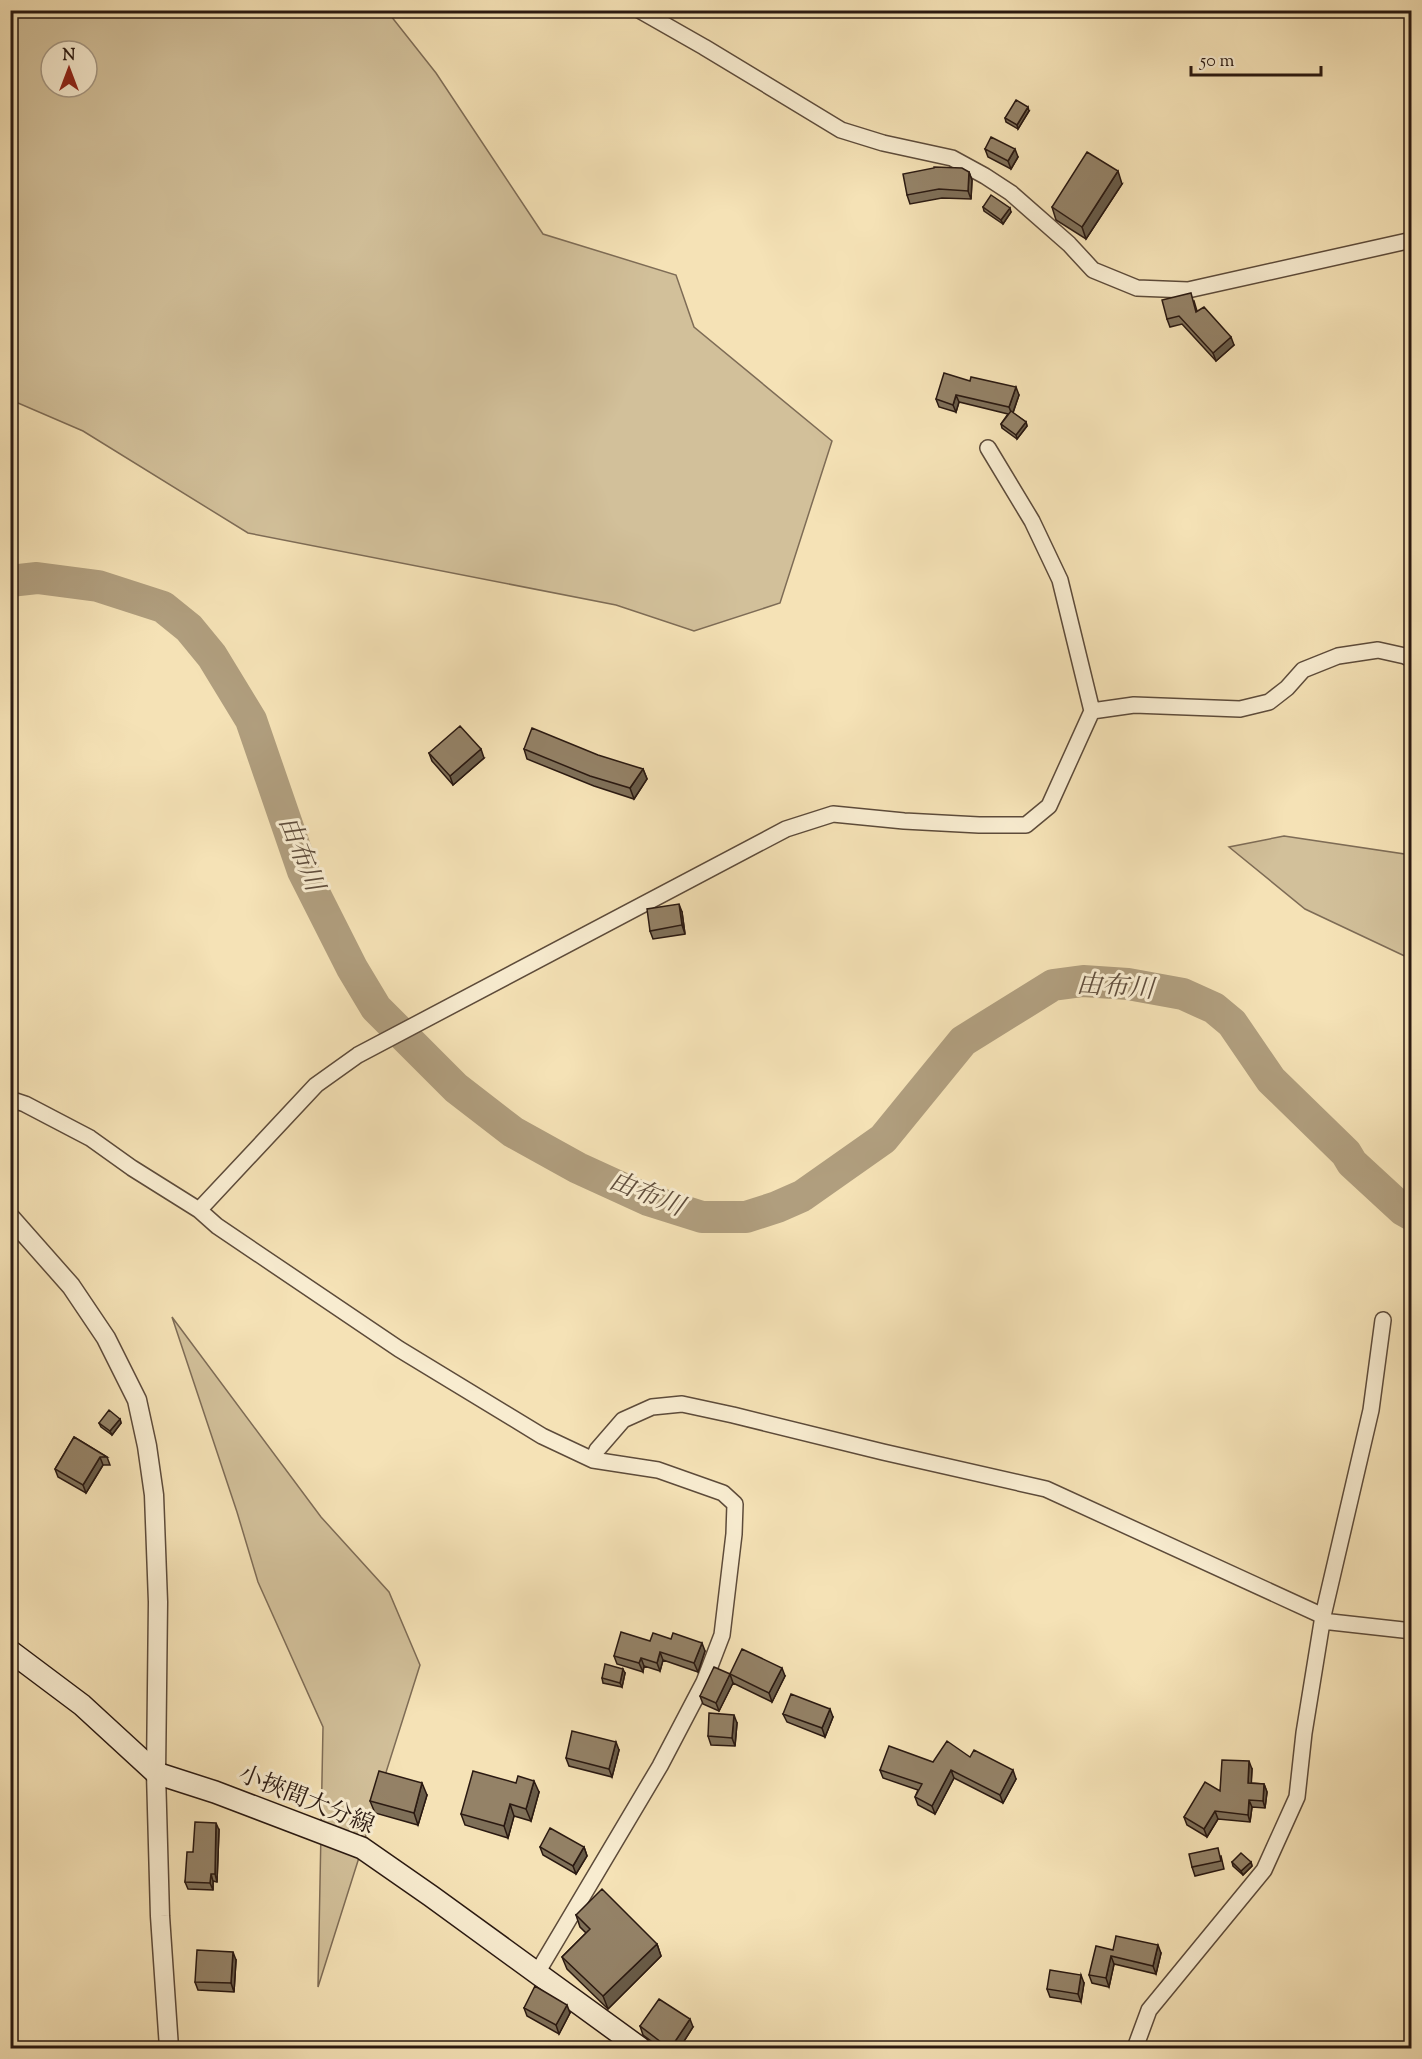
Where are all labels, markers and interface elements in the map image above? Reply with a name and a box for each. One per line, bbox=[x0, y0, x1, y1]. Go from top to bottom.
north arrow bbox=[39, 39, 99, 99]
scale bar bbox=[1191, 39, 1322, 77]
text: N bbox=[63, 45, 76, 68]
text: 50 m bbox=[1199, 49, 1235, 75]
water label: 由布川 bbox=[268, 811, 333, 900]
water label: 由布川 bbox=[1075, 967, 1158, 1009]
water label: 由布川 bbox=[603, 1163, 692, 1228]
street label: 小挾間大分線 bbox=[233, 1758, 379, 1844]

